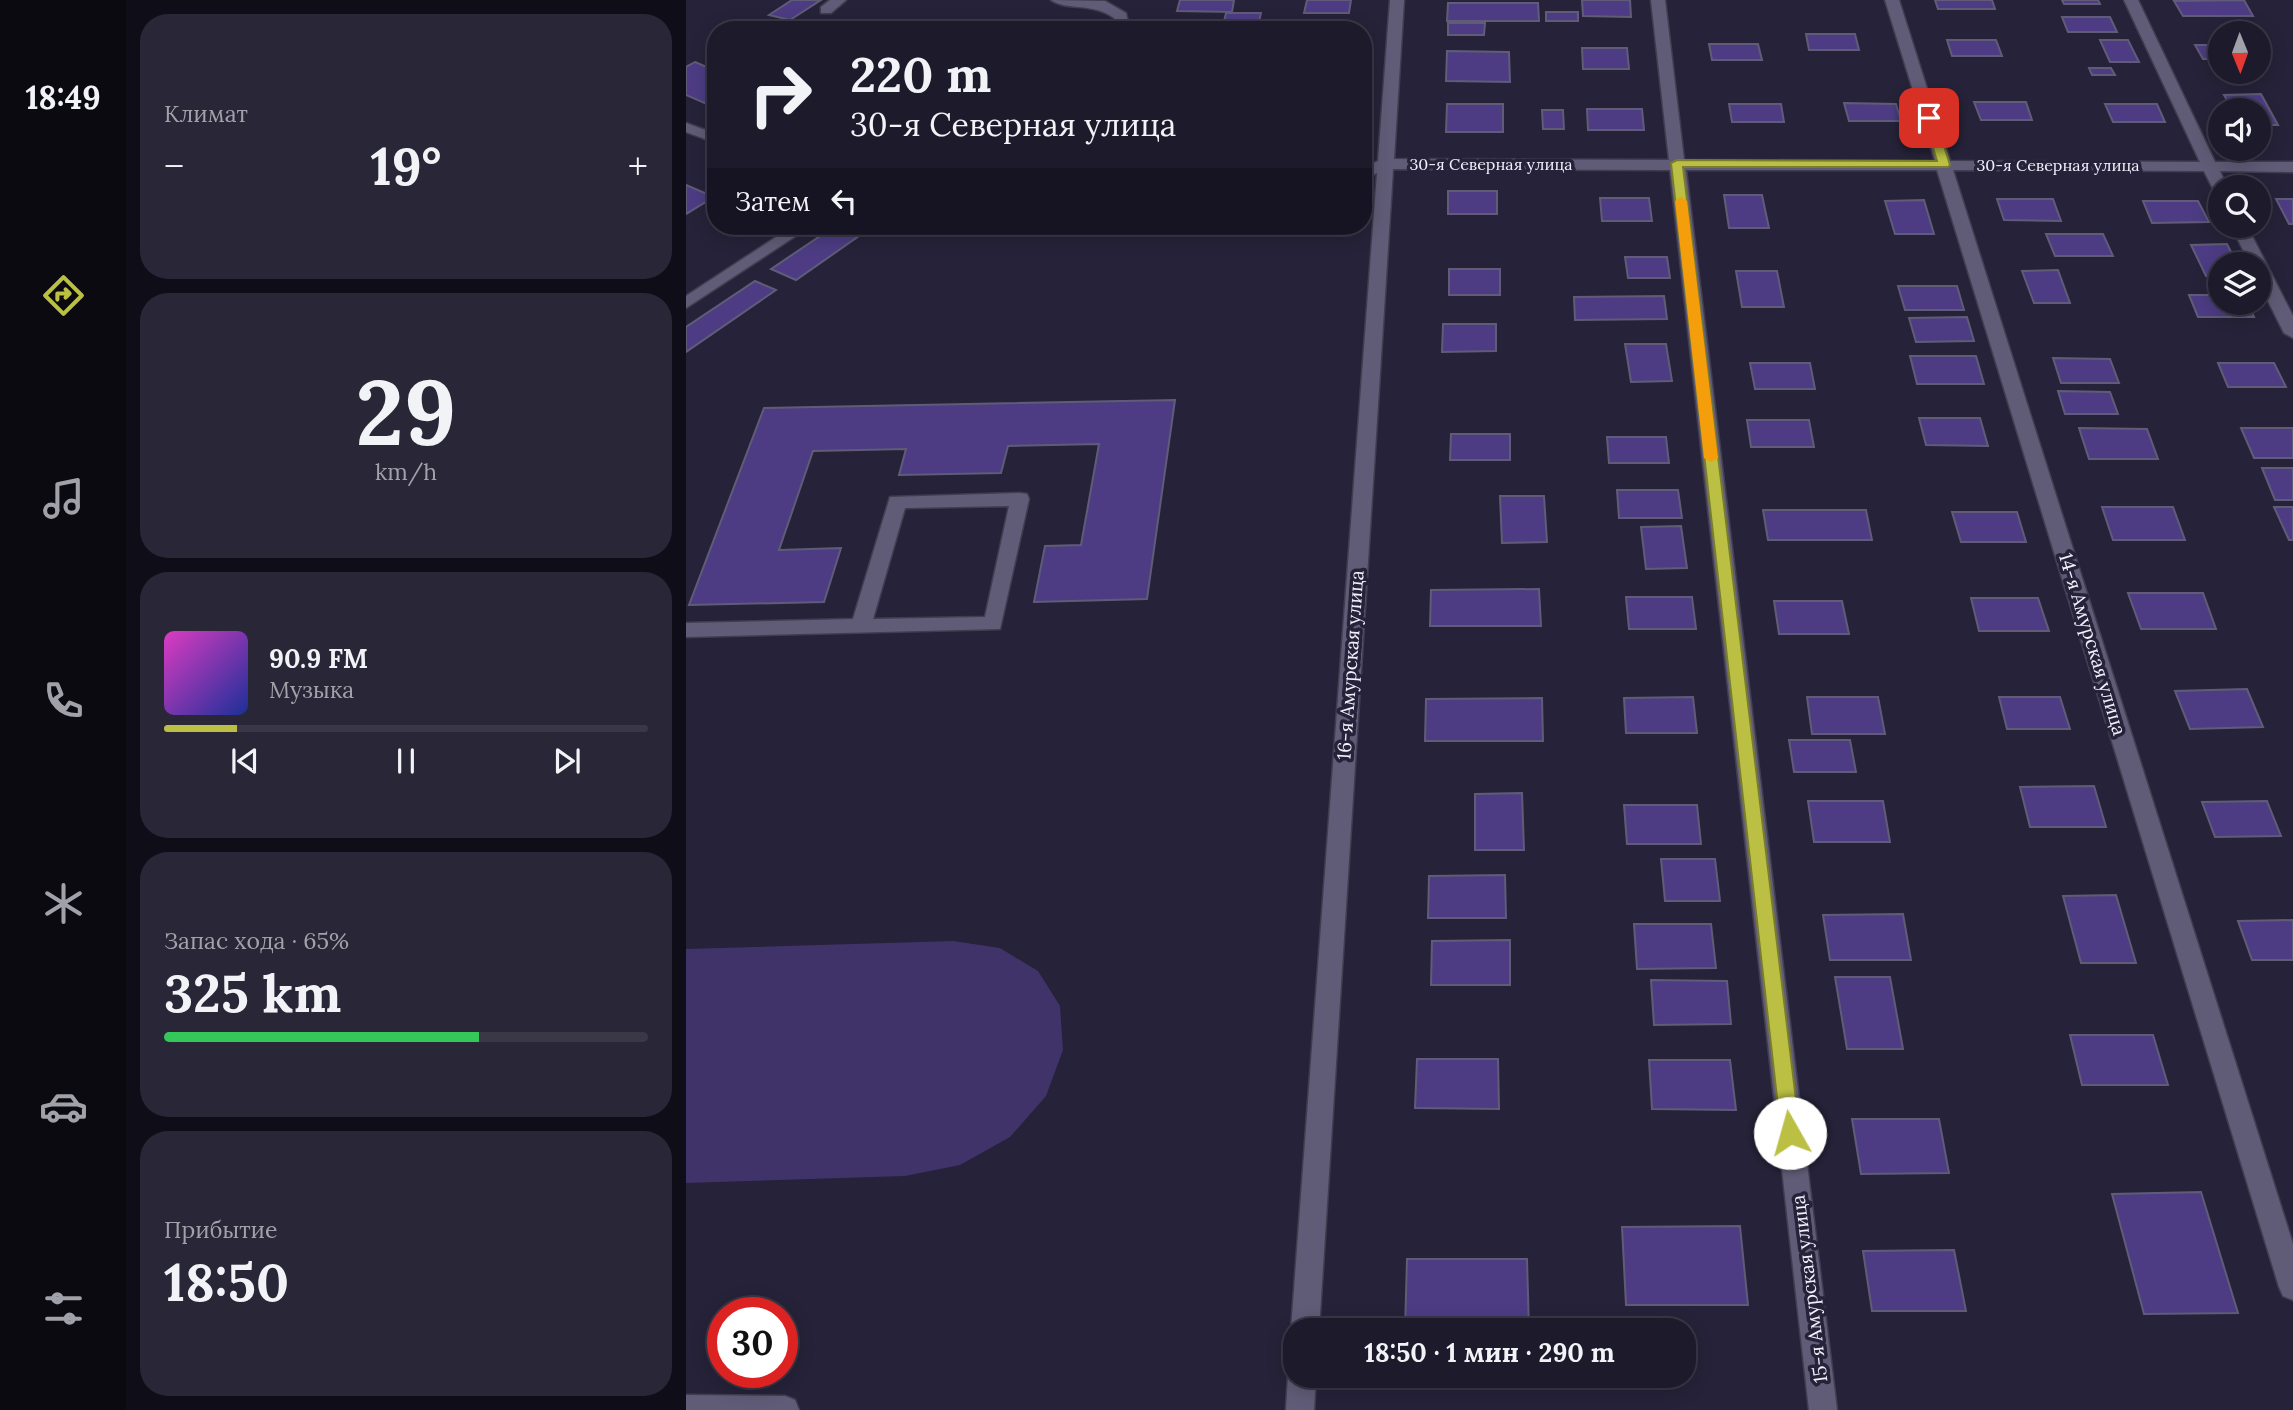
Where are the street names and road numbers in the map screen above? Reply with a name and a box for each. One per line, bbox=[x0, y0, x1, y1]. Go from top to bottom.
street label: 30-я Северная улица bbox=[1409, 154, 1573, 174]
street label: 30-я Северная улица bbox=[1976, 155, 2140, 175]
street label: 14-я Амурская улица bbox=[2054, 550, 2132, 738]
street label: 16-я Амурская улица bbox=[1331, 569, 1369, 761]
street label: 15-я Амурская улица bbox=[1786, 1193, 1832, 1384]

